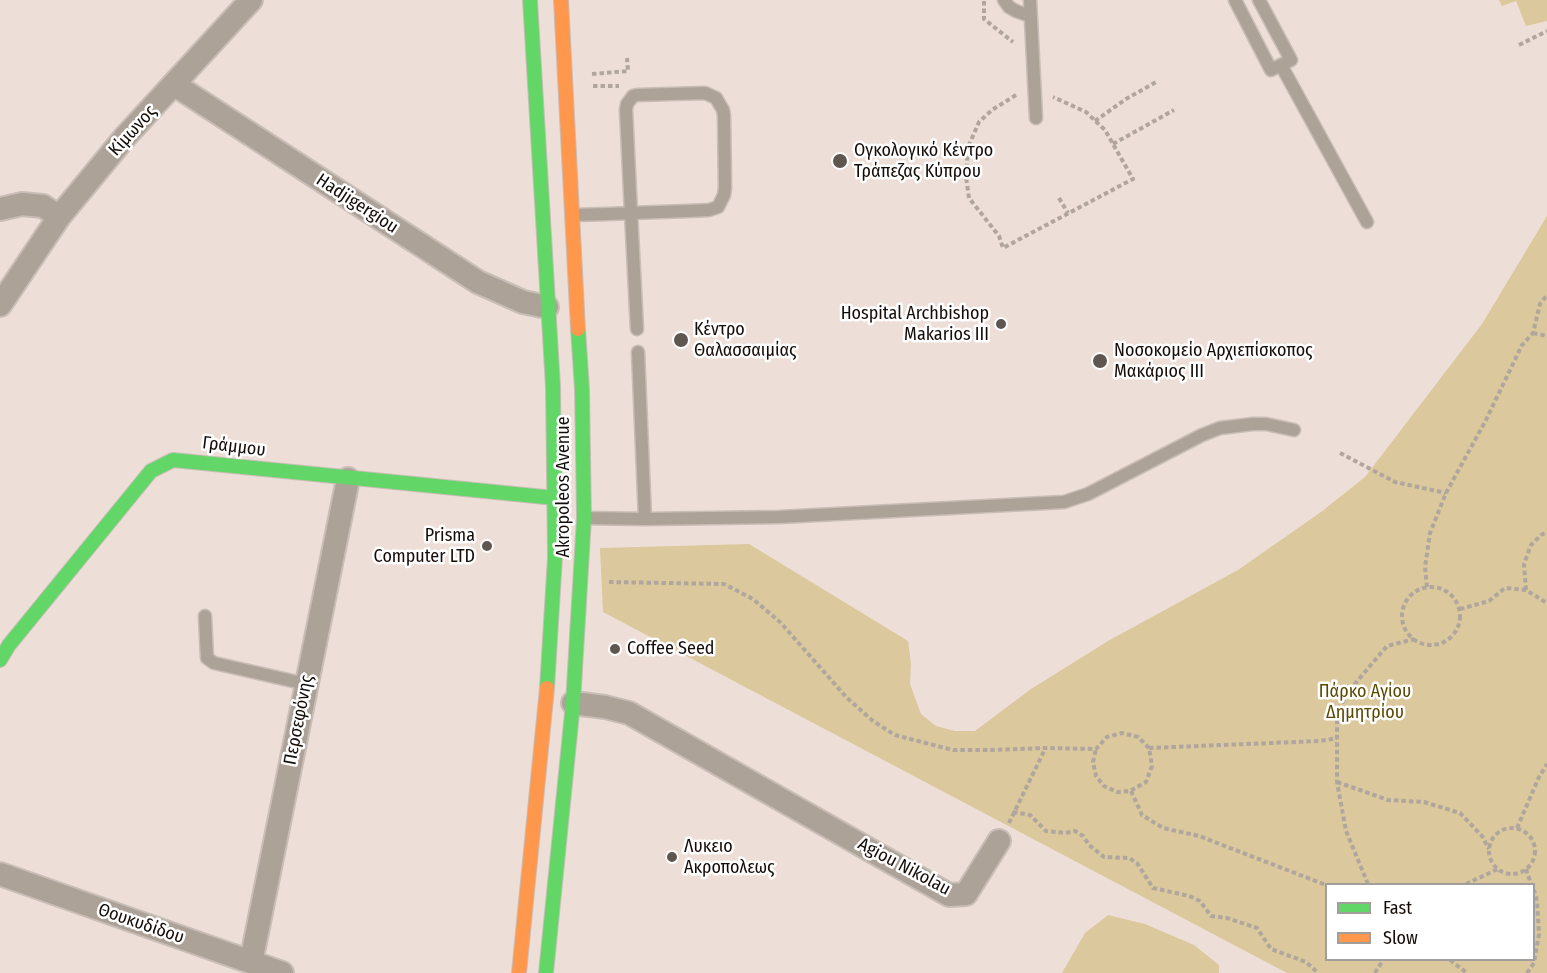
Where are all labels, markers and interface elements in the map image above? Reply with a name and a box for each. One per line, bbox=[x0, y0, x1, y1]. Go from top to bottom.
street label: Κίμωνος bbox=[105, 101, 161, 161]
place label: Ογκολογικό Κέντρο Τράπεζας Κύπρου bbox=[854, 140, 993, 182]
marker: Ογκολογικό Κέντρο Τράπεζας Κύπρου bbox=[831, 152, 849, 170]
street label: Hadjigergiou bbox=[312, 170, 402, 238]
place label: Hospital Archbishop Makarios III bbox=[841, 303, 989, 346]
marker: Hospital Archbishop Makarios III bbox=[994, 317, 1008, 331]
place label: Κέντρο Θαλασσαιμίας bbox=[694, 319, 796, 362]
marker: Κέντρο Θαλασσαιμίας bbox=[672, 331, 690, 349]
place label: Νοσοκομείο Αρχιεπίσκοπος Μακάριος ΙΙΙ bbox=[1114, 340, 1313, 382]
marker: Νοσοκομείο Αρχιεπίσκοπος Μακάριος ΙΙΙ bbox=[1091, 352, 1109, 370]
street label: Akropoleos Avenue bbox=[553, 416, 575, 558]
street label: Γράμμου bbox=[201, 432, 267, 462]
place label: Prisma Computer LTD bbox=[374, 525, 475, 568]
marker: Prisma Computer LTD bbox=[480, 539, 494, 553]
place label: Coffee Seed bbox=[627, 638, 714, 660]
marker: Coffee Seed bbox=[608, 642, 622, 656]
street label: Περσεφόνης bbox=[280, 673, 318, 767]
park label: Πάρκο Αγίου Δημητρίου bbox=[1319, 681, 1411, 724]
street label: Agiou Nikolau bbox=[854, 834, 954, 900]
place label: Λυκειο Ακροπολεως bbox=[684, 836, 775, 878]
marker: Λυκειο Ακροπολεως bbox=[665, 850, 679, 864]
legend bbox=[1325, 883, 1535, 961]
text: Fast bbox=[1383, 897, 1412, 919]
street label: Θουκυδίδου bbox=[95, 899, 187, 949]
text: Slow bbox=[1383, 927, 1418, 949]

